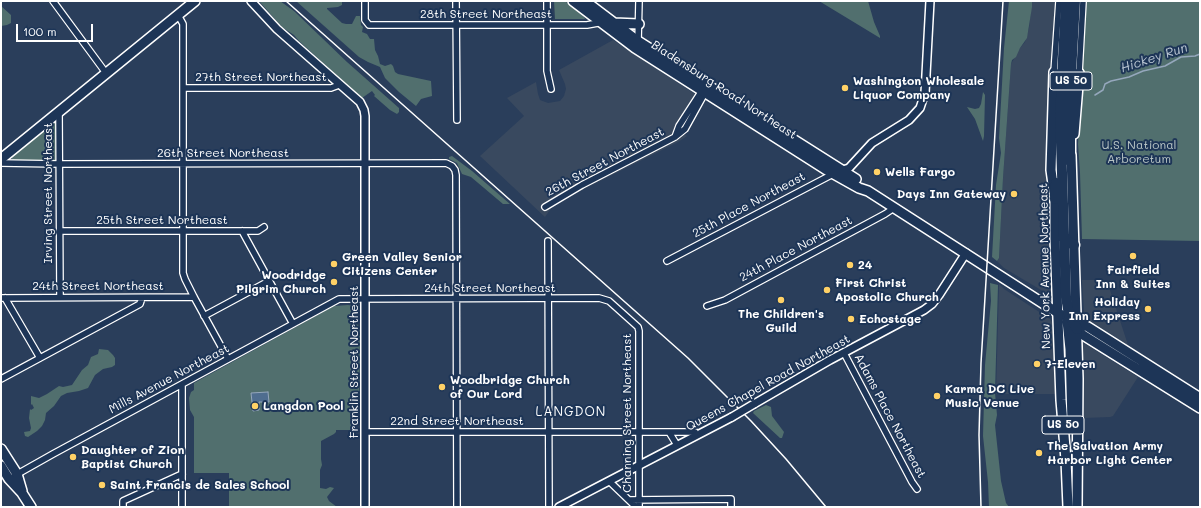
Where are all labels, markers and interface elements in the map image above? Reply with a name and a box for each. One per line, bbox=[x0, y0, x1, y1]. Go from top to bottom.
street label: 28th Street Northeast bbox=[420, 7, 552, 21]
scale bar bbox=[18, 16, 95, 42]
text: 100 m bbox=[23, 23, 57, 39]
street label: Bladensburg Road Northeast bbox=[649, 38, 799, 142]
water label: Hickey Run bbox=[1119, 40, 1189, 76]
street label: 27th Street Northeast bbox=[195, 70, 327, 84]
road number: US 50 bbox=[1050, 72, 1092, 90]
place label: Washington Wholesale Liquor Company bbox=[853, 74, 984, 102]
marker: Washington Wholesale Liquor Company bbox=[840, 83, 850, 93]
street label: Irving Street Northeast bbox=[41, 123, 55, 263]
street label: 26th Street Northeast bbox=[543, 125, 667, 199]
park label: U.S. National Arboretum bbox=[1101, 138, 1177, 166]
street label: 26th Street Northeast bbox=[157, 146, 289, 160]
place label: Wells Fargo bbox=[885, 165, 955, 179]
marker: Wells Fargo bbox=[872, 167, 882, 177]
street label: 25th Place Northeast bbox=[690, 169, 808, 241]
street label: New York Avenue Northeast bbox=[1036, 183, 1054, 349]
place label: Days Inn Gateway bbox=[897, 187, 1006, 201]
marker: Days Inn Gateway bbox=[1009, 189, 1019, 199]
street label: 25th Street Northeast bbox=[96, 213, 228, 227]
street label: 24th Place Northeast bbox=[737, 213, 855, 285]
place label: Green Valley Senior Citizens Center bbox=[342, 250, 462, 278]
marker: Fairfield Inn & Suites bbox=[1128, 251, 1138, 261]
place label: 24 bbox=[858, 258, 872, 272]
marker: Green Valley Senior Citizens Center bbox=[329, 259, 339, 269]
marker: 24 bbox=[845, 260, 855, 270]
place label: Fairfield Inn & Suites bbox=[1096, 263, 1170, 291]
place label: Woodridge Pilgrim Church bbox=[236, 268, 326, 296]
place label: First Christ Apostolic Church bbox=[835, 276, 939, 304]
marker: Woodridge Pilgrim Church bbox=[329, 277, 339, 287]
street label: 24th Street Northeast bbox=[32, 279, 164, 293]
street label: 24th Street Northeast bbox=[424, 281, 556, 295]
marker: First Christ Apostolic Church bbox=[822, 285, 832, 295]
street label: Franklin Street Northeast bbox=[347, 286, 361, 438]
marker: The Children's Guild bbox=[776, 295, 786, 305]
place label: Holiday Inn Express bbox=[1069, 295, 1140, 323]
marker: Holiday Inn Express bbox=[1143, 304, 1153, 314]
place label: The Children's Guild bbox=[738, 307, 824, 335]
place label: Echostage bbox=[859, 312, 921, 326]
marker: Echostage bbox=[846, 314, 856, 324]
street label: Queens Chapel Road Northeast bbox=[683, 332, 853, 434]
street label: Channing Street Northeast bbox=[620, 333, 634, 493]
street label: Mills Avenue Northeast bbox=[106, 341, 232, 417]
street label: Adams Place Northeast bbox=[851, 351, 929, 481]
place label: 7-Eleven bbox=[1045, 357, 1095, 371]
marker: 7-Eleven bbox=[1032, 359, 1042, 369]
place label: Woodbridge Church of Our Lord bbox=[450, 373, 570, 401]
marker: Woodbridge Church of Our Lord bbox=[437, 382, 447, 392]
place label: Karma DC Live Music Venue bbox=[945, 382, 1034, 410]
marker: Karma DC Live Music Venue bbox=[932, 391, 942, 401]
place label: Langdon Pool bbox=[263, 399, 343, 413]
marker: Langdon Pool bbox=[250, 401, 260, 411]
district label: LANGDON bbox=[536, 404, 606, 420]
street label: 22nd Street Northeast bbox=[390, 414, 524, 428]
road number: US 50 bbox=[1042, 416, 1084, 434]
place label: The Salvation Army Harbor Light Center bbox=[1047, 439, 1172, 467]
place label: Daughter of Zion Baptist Church bbox=[81, 443, 185, 471]
marker: The Salvation Army Harbor Light Center bbox=[1034, 448, 1044, 458]
marker: Daughter of Zion Baptist Church bbox=[68, 452, 78, 462]
place label: Saint Francis de Sales School bbox=[110, 478, 289, 492]
marker: Saint Francis de Sales School bbox=[97, 480, 107, 490]

